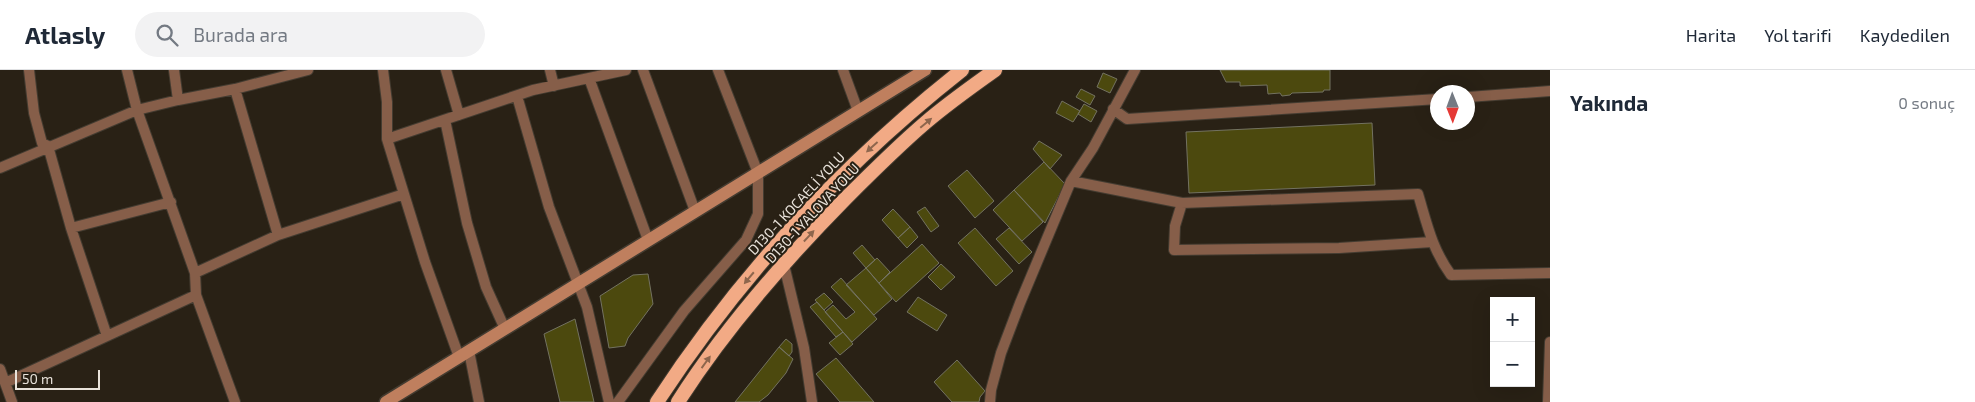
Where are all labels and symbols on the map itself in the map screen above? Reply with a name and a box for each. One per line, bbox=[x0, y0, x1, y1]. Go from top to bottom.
north arrow bbox=[1430, 85, 1475, 130]
one-way arrow bbox=[919, 118, 932, 129]
one-way arrow bbox=[866, 141, 878, 153]
street label: D130-1 KOCAELİ YOLU bbox=[744, 148, 848, 258]
street label: D130-1 YALOVA YOLU bbox=[761, 160, 863, 266]
one-way arrow bbox=[803, 231, 815, 243]
one-way arrow bbox=[743, 272, 755, 284]
one-way arrow bbox=[701, 355, 711, 368]
scale bar bbox=[15, 367, 100, 390]

